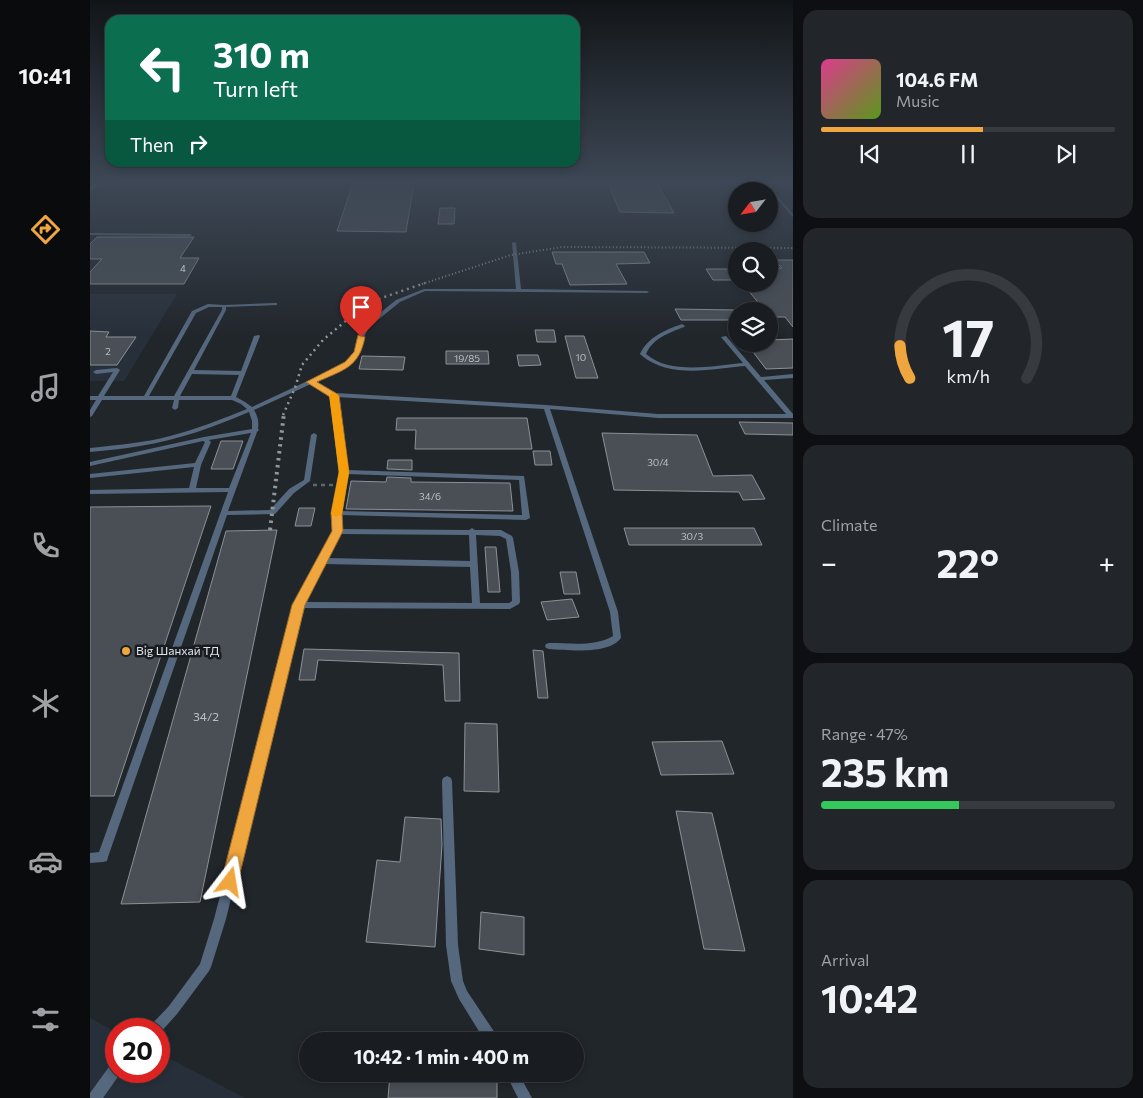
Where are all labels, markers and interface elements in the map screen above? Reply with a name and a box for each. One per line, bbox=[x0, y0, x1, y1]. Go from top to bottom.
text: 310 m bbox=[213, 32, 310, 75]
icon: left bbox=[130, 35, 195, 100]
text: 10:41 bbox=[18, 62, 72, 89]
text: 104.6 FM bbox=[896, 68, 978, 91]
text: Turn left bbox=[213, 75, 298, 102]
text: Music bbox=[896, 91, 940, 110]
icon: right bbox=[184, 130, 212, 158]
text: Then bbox=[130, 133, 174, 156]
icon: previous bbox=[856, 140, 884, 168]
icon: pause bbox=[954, 140, 982, 168]
icon: next bbox=[1052, 140, 1080, 168]
north arrow bbox=[728, 182, 778, 232]
map controls bbox=[728, 182, 778, 352]
icon: directions bbox=[28, 212, 63, 247]
button: search bbox=[728, 242, 778, 292]
house number: 4 bbox=[180, 262, 186, 274]
pin bbox=[340, 286, 382, 337]
icon: arrive bbox=[347, 293, 375, 321]
button: layers bbox=[728, 302, 778, 352]
text: 17 bbox=[942, 304, 994, 368]
house number: 2 bbox=[105, 345, 111, 357]
house number: 10 bbox=[576, 351, 586, 363]
house number: 19/85 bbox=[454, 352, 480, 364]
text: km/h bbox=[946, 365, 990, 387]
icon: music bbox=[28, 370, 63, 405]
house number: 30/4 bbox=[647, 456, 669, 468]
house number: 34/6 bbox=[419, 490, 441, 502]
text: Climate bbox=[821, 515, 877, 534]
icon: phone bbox=[28, 528, 63, 563]
house number: 30/3 bbox=[681, 530, 703, 542]
text: 22° bbox=[936, 539, 999, 586]
text: − bbox=[821, 545, 837, 579]
text: + bbox=[1099, 545, 1115, 579]
place label: Big Шанхай ТД bbox=[136, 643, 220, 657]
marker: Big Шанхай ТД bbox=[120, 645, 132, 657]
icon: climate bbox=[28, 686, 63, 721]
house number: 34/2 bbox=[193, 709, 219, 723]
text: Range · 47% bbox=[821, 724, 908, 743]
text: 235 km bbox=[821, 748, 949, 795]
icon: car bbox=[28, 844, 63, 879]
position arrow bbox=[203, 855, 255, 907]
text: Arrival bbox=[821, 950, 869, 969]
text: 10:42 bbox=[821, 974, 918, 1021]
icon: filters bbox=[28, 1002, 63, 1037]
speed limit sign: 20 bbox=[105, 1018, 170, 1083]
text: 10:42 · 1 min · 400 m bbox=[354, 1045, 529, 1068]

